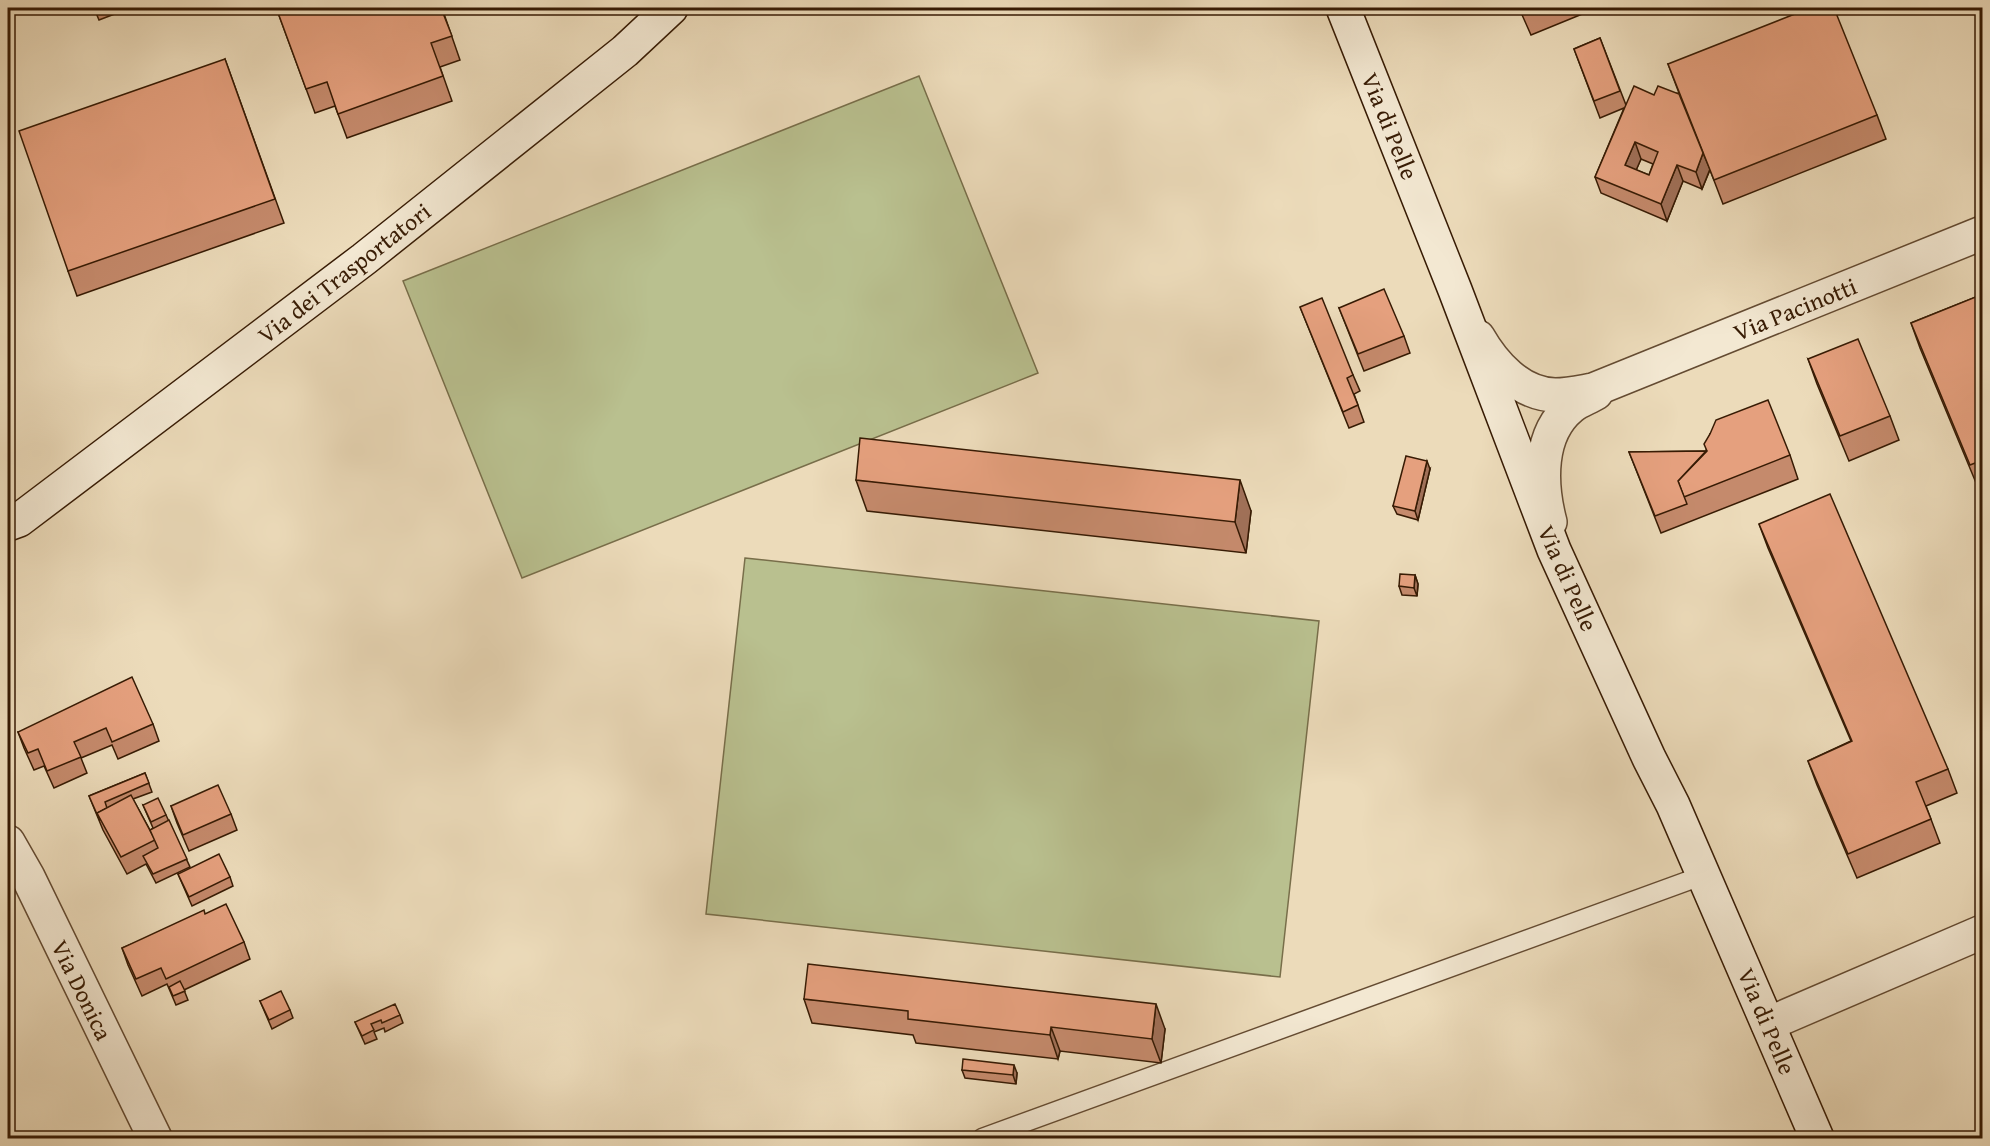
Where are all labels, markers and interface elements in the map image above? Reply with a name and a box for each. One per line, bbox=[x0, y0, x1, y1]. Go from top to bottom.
street label: Via di Pelle bbox=[1353, 67, 1427, 185]
street label: Via dei Trasportatori bbox=[250, 194, 438, 352]
street label: Via Pacinotti bbox=[1728, 268, 1862, 350]
street label: Via di Pelle bbox=[1529, 519, 1607, 637]
street label: Via Donica bbox=[43, 934, 122, 1047]
street label: Via di Pelle bbox=[1729, 962, 1805, 1080]

